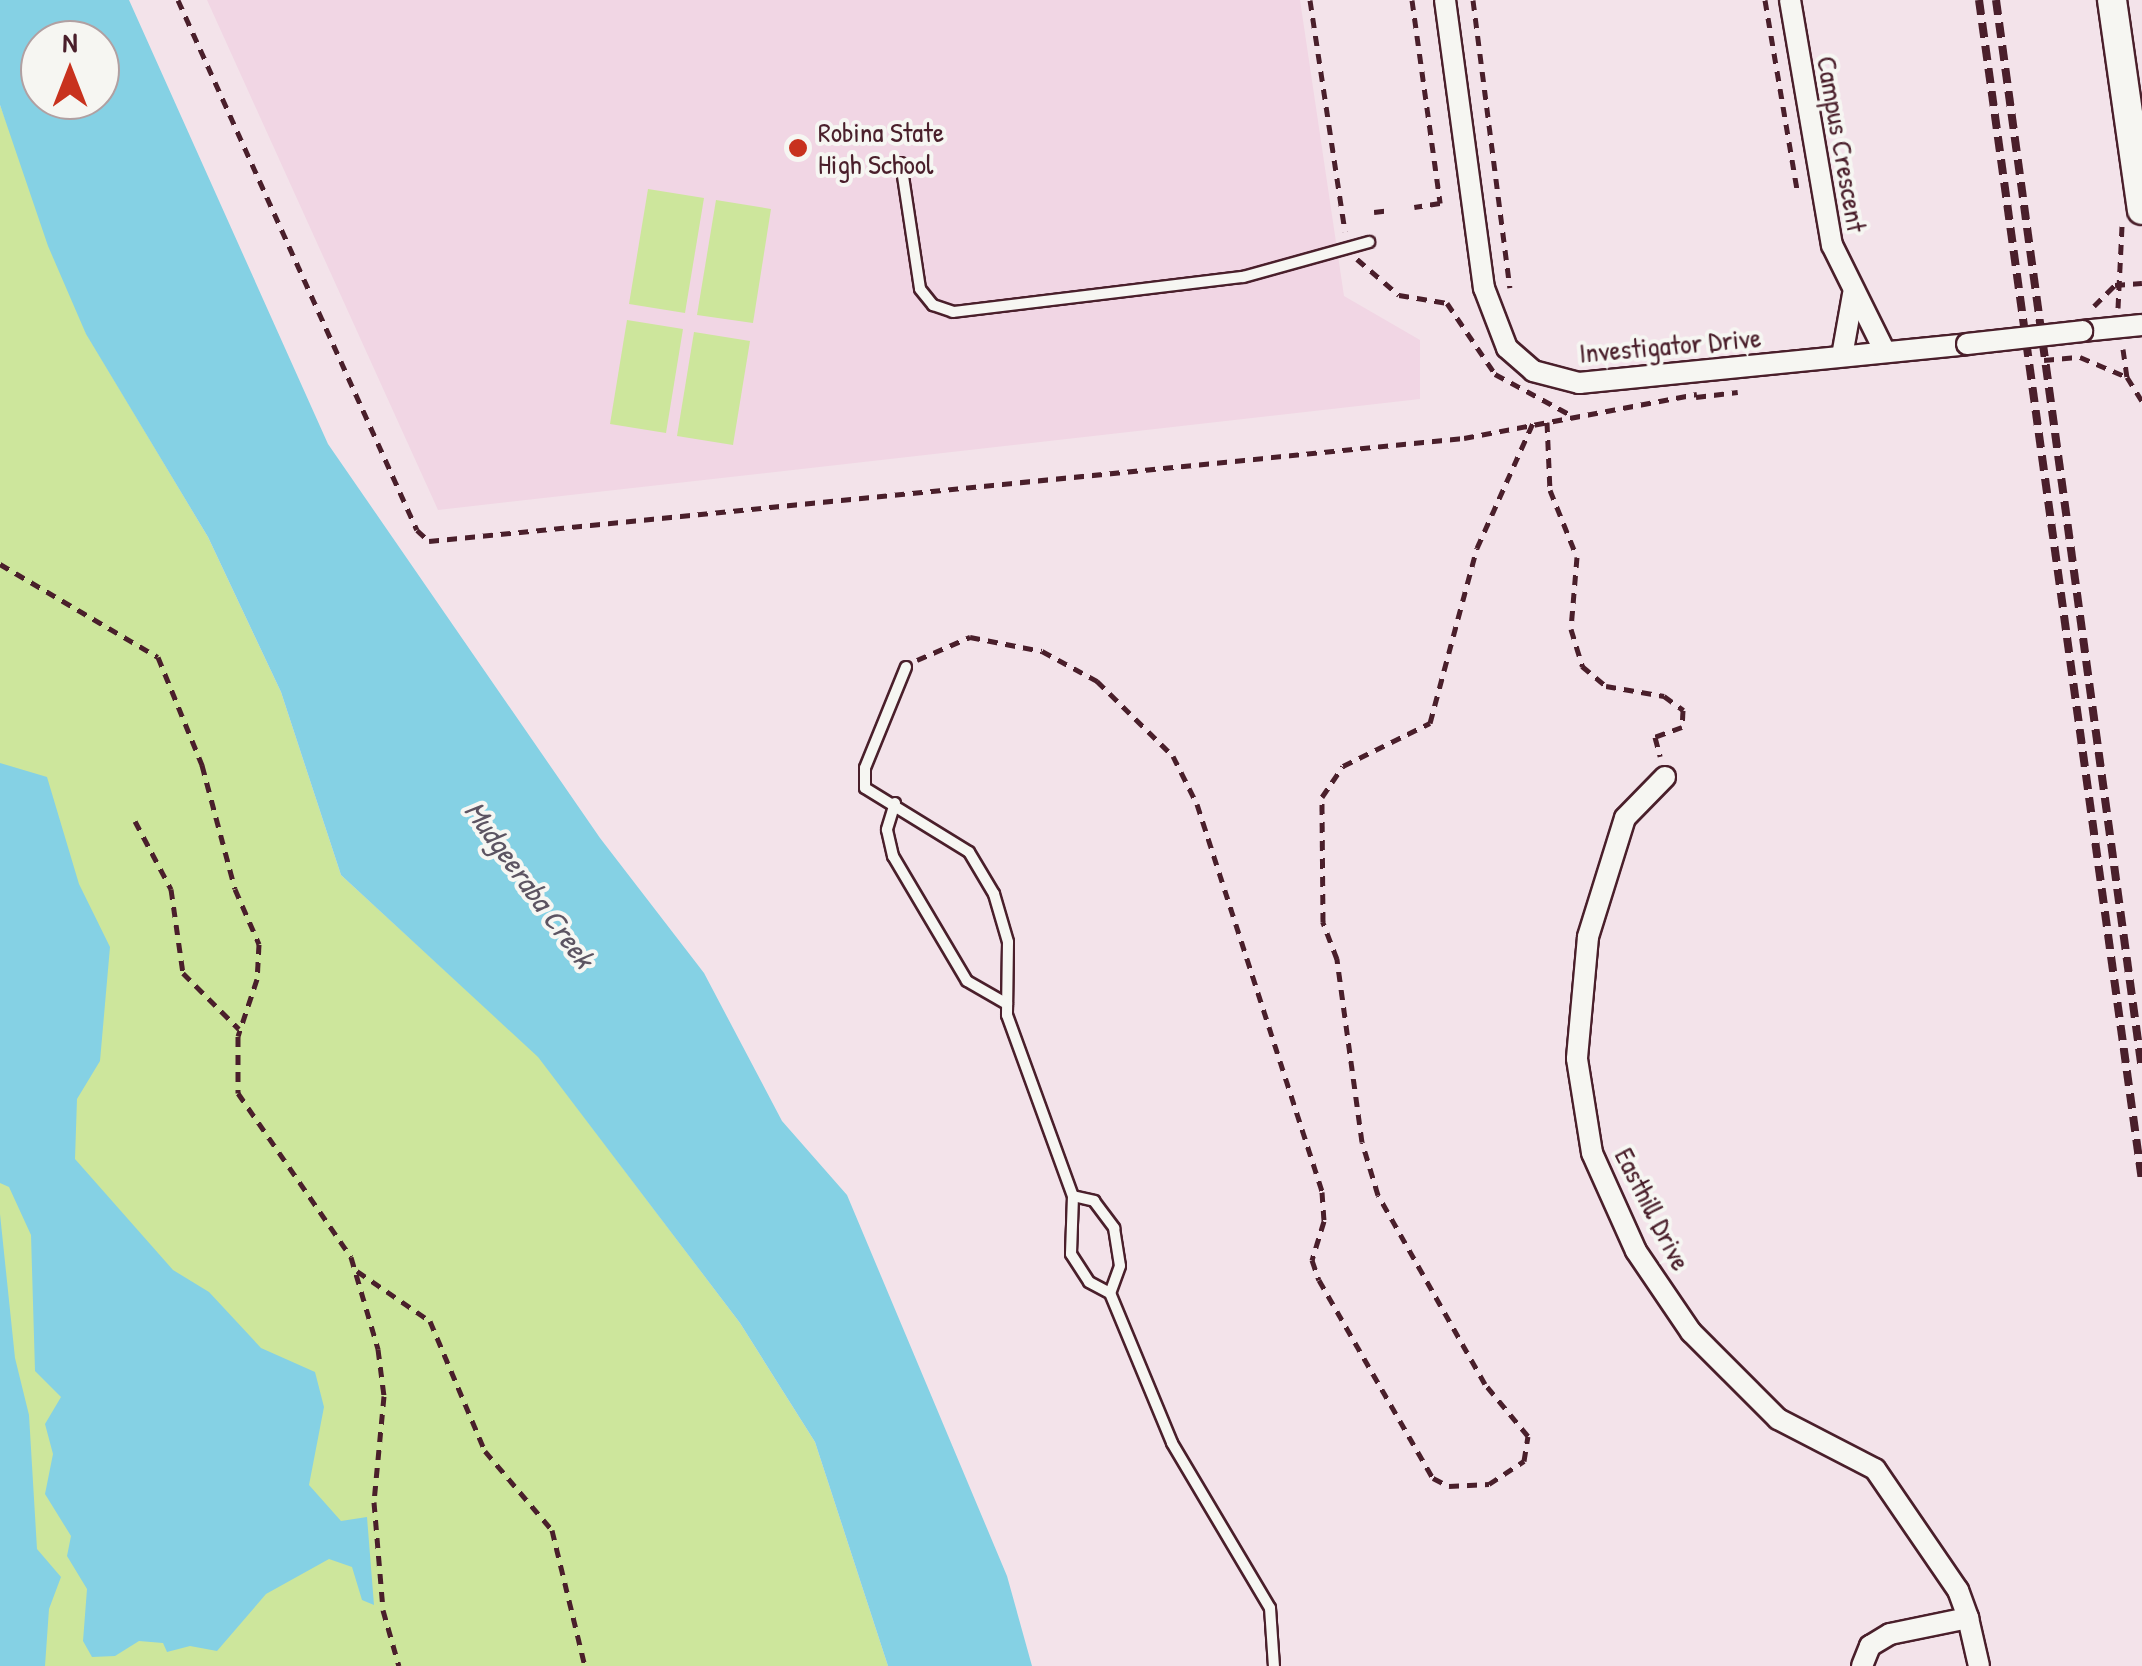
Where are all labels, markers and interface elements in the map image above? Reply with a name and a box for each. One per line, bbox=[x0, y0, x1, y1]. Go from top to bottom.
north arrow bbox=[20, 20, 120, 120]
text: N bbox=[63, 23, 77, 61]
street label: Campus Crescent bbox=[1810, 53, 1874, 235]
place label: Robina State High School bbox=[818, 115, 944, 181]
marker: Robina State High School bbox=[787, 137, 809, 159]
street label: Investigator Drive bbox=[1578, 320, 1762, 370]
water label: Mudgeeraba Creek bbox=[457, 794, 603, 974]
street label: Easthill Drive bbox=[1608, 1142, 1698, 1276]

